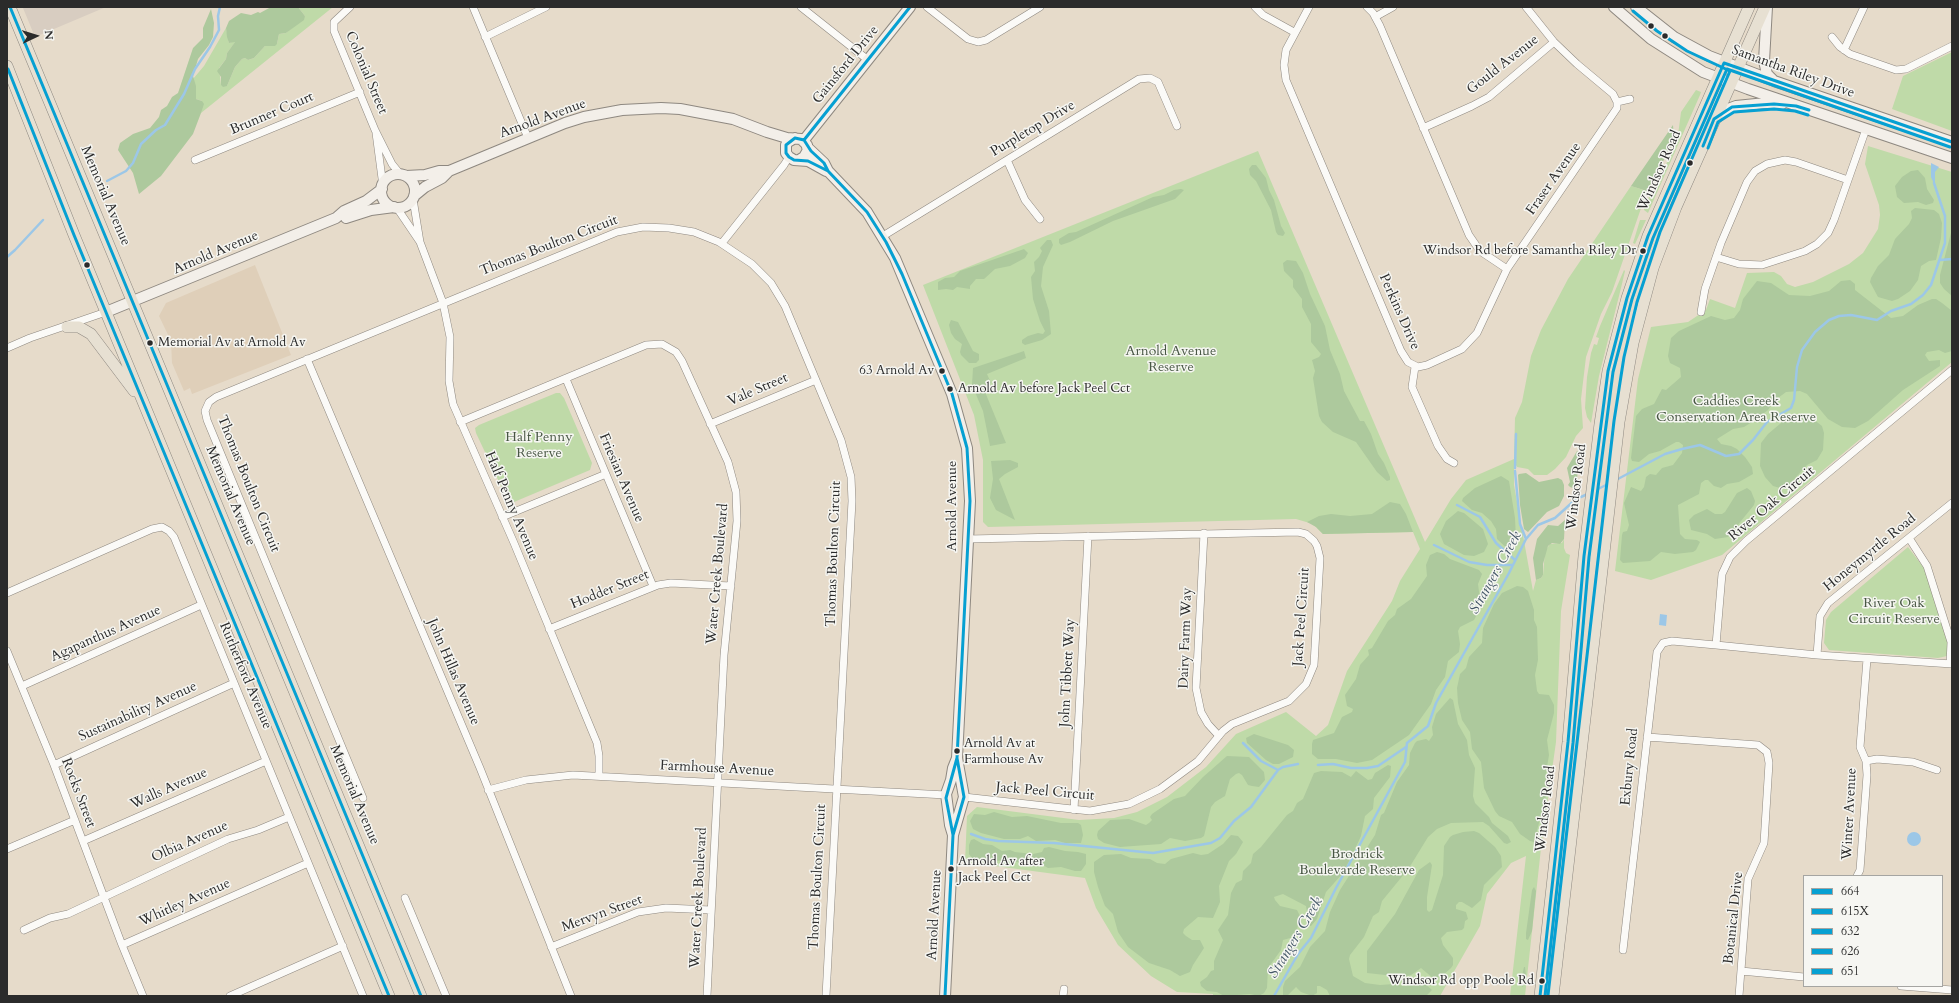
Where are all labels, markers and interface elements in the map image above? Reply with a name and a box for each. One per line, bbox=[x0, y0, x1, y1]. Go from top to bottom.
north arrow bbox=[16, 16, 56, 56]
unlabelled marker bbox=[1646, 21, 1656, 31]
street label: Gainsford Drive bbox=[809, 23, 883, 107]
street label: Colonial Street bbox=[341, 29, 391, 117]
text: N bbox=[41, 30, 56, 40]
unlabelled marker bbox=[1660, 31, 1670, 41]
street label: Gould Avenue bbox=[1464, 32, 1542, 98]
street label: Samantha Riley Drive bbox=[1729, 42, 1857, 102]
street label: Brunner Court bbox=[228, 89, 316, 139]
street label: Arnold Avenue bbox=[497, 96, 589, 142]
street label: Purpletop Drive bbox=[988, 97, 1078, 161]
street label: Windsor Road bbox=[1635, 128, 1685, 214]
street label: Fraser Avenue bbox=[1523, 140, 1585, 218]
street label: Memorial Avenue bbox=[76, 144, 134, 248]
unlabelled marker bbox=[1685, 158, 1695, 168]
street label: Thomas Boulton Circuit bbox=[478, 212, 620, 280]
street label: Arnold Avenue bbox=[171, 228, 261, 278]
place label: Windsor Rd before Samantha Riley Dr bbox=[1423, 243, 1636, 259]
marker: Windsor Rd before Samantha Riley Dr bbox=[1638, 246, 1648, 256]
unlabelled marker bbox=[82, 260, 92, 270]
street label: Perkins Drive bbox=[1375, 271, 1423, 353]
place label: Memorial Av at Arnold Av bbox=[158, 335, 305, 351]
marker: Memorial Av at Arnold Av bbox=[145, 338, 155, 348]
park label: Arnold Avenue Reserve bbox=[1126, 344, 1216, 376]
place label: 63 Arnold Av bbox=[859, 363, 934, 379]
marker: 63 Arnold Av bbox=[937, 366, 947, 376]
street label: Vale Street bbox=[725, 370, 791, 410]
place label: Arnold Av before Jack Peel Cct bbox=[958, 381, 1130, 397]
marker: Arnold Av before Jack Peel Cct bbox=[945, 384, 955, 394]
park label: Caddies Creek Conservation Area Reserve bbox=[1656, 394, 1816, 426]
street label: Thomas Boulton Circuit bbox=[213, 413, 283, 555]
park label: Half Penny Reserve bbox=[505, 430, 573, 462]
street label: Friesian Avenue bbox=[595, 431, 647, 525]
street label: Windsor Road bbox=[1563, 443, 1591, 531]
street label: Memorial Avenue bbox=[201, 444, 259, 548]
street label: Half Penny Avenue bbox=[481, 449, 541, 563]
street label: Arnold Avenue bbox=[945, 461, 961, 551]
street label: River Oak Circuit bbox=[1725, 463, 1819, 545]
street label: Thomas Boulton Circuit bbox=[823, 481, 845, 627]
street label: Water Creek Boulevard bbox=[703, 503, 733, 645]
street label: Honeymyrtle Road bbox=[1820, 511, 1920, 595]
water label: Strangers Creek bbox=[1466, 529, 1526, 617]
street label: Hodder Street bbox=[568, 567, 652, 613]
street label: Jack Peel Circuit bbox=[1290, 567, 1314, 667]
street label: Dairy Farm Way bbox=[1176, 587, 1196, 689]
park label: River Oak Circuit Reserve bbox=[1848, 596, 1940, 628]
street label: Agapanthus Avenue bbox=[48, 602, 164, 666]
street label: John Hillas Avenue bbox=[423, 616, 483, 728]
street label: John Tibbett Way bbox=[1057, 618, 1079, 728]
street label: Rutherford Avenue bbox=[215, 620, 275, 732]
street label: Sustainability Avenue bbox=[76, 678, 200, 746]
street label: Exbury Road bbox=[1618, 727, 1642, 807]
place label: Arnold Av at Farmhouse Av bbox=[964, 736, 1044, 767]
street label: Memorial Avenue bbox=[325, 743, 383, 847]
marker: Arnold Av at Farmhouse Av bbox=[952, 746, 962, 756]
street label: Rocks Street bbox=[57, 756, 99, 830]
street label: Farmhouse Avenue bbox=[660, 758, 774, 780]
street label: Walls Avenue bbox=[128, 765, 210, 813]
street label: Windsor Road bbox=[1532, 765, 1560, 853]
street label: Winter Avenue bbox=[1839, 767, 1861, 861]
street label: Jack Peel Circuit bbox=[995, 779, 1095, 805]
street label: Thomas Boulton Circuit bbox=[806, 804, 830, 950]
street label: Olbia Avenue bbox=[149, 818, 231, 866]
street label: Water Creek Boulevard bbox=[687, 827, 711, 969]
park label: Brodrick Boulevarde Reserve bbox=[1299, 847, 1415, 880]
place label: Arnold Av after Jack Peel Cct bbox=[958, 854, 1044, 885]
marker: Arnold Av after Jack Peel Cct bbox=[946, 864, 956, 874]
street label: Arnold Avenue bbox=[924, 869, 946, 961]
street label: Botanical Drive bbox=[1721, 871, 1747, 965]
street label: Whitley Avenue bbox=[137, 875, 233, 931]
legend bbox=[1803, 875, 1943, 987]
text: 664 bbox=[1841, 883, 1859, 899]
street label: Mervyn Street bbox=[559, 892, 645, 936]
water label: Strangers Creek bbox=[1265, 894, 1327, 982]
text: 615X bbox=[1841, 903, 1869, 919]
text: 632 bbox=[1841, 923, 1859, 939]
text: 626 bbox=[1841, 943, 1859, 959]
text: 651 bbox=[1841, 963, 1859, 979]
place label: Windsor Rd opp Poole Rd bbox=[1388, 973, 1534, 989]
marker: Windsor Rd opp Poole Rd bbox=[1537, 976, 1547, 986]

